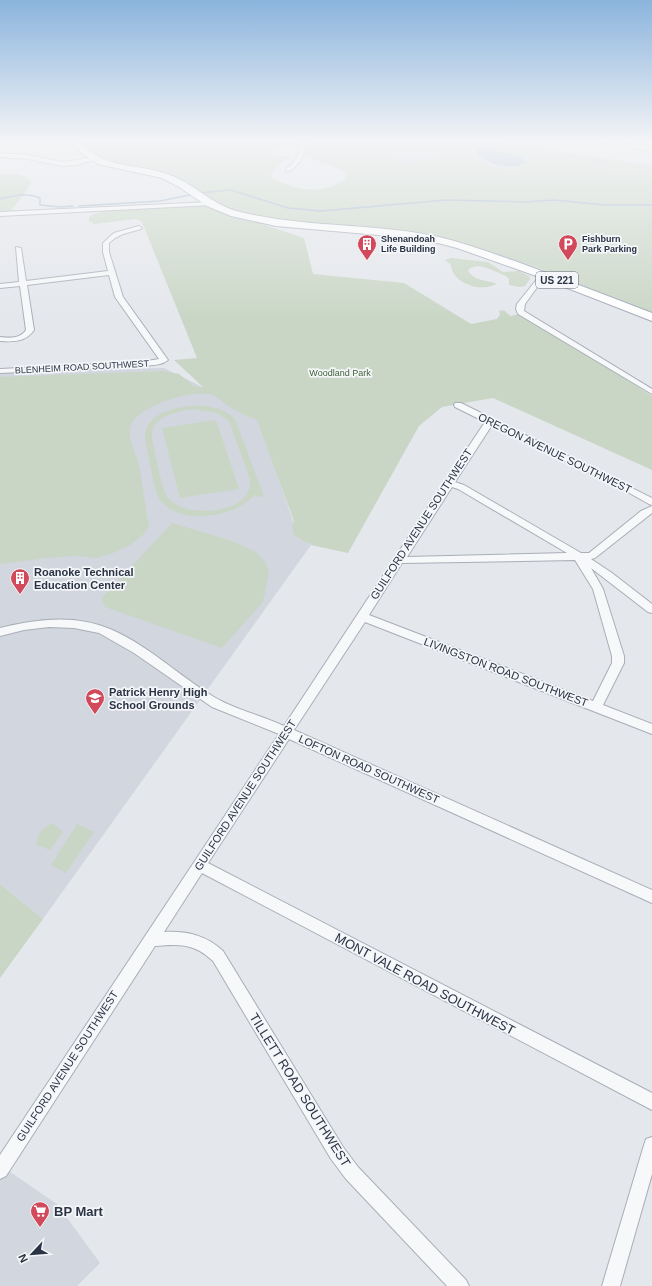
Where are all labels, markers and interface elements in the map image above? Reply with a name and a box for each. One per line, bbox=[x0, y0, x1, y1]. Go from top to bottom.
building icon: Shenandoah Life Building bbox=[356, 233, 378, 261]
parking icon: Fishburn Park Parking bbox=[557, 233, 579, 261]
place label: Shenandoah Life Building bbox=[381, 234, 436, 254]
place label: Fishburn Park Parking bbox=[582, 234, 637, 254]
road number: US 221 bbox=[536, 272, 578, 288]
street label: BLENHEIM ROAD SOUTHWEST bbox=[15, 358, 150, 376]
park label: Woodland Park bbox=[309, 368, 371, 378]
street label: OREGON AVENUE SOUTHWEST bbox=[476, 411, 634, 496]
street label: GUILFORD AVENUE SOUTHWEST bbox=[368, 446, 474, 602]
place label: Roanoke Technical Education Center bbox=[34, 566, 133, 591]
building icon: Roanoke Technical Education Center bbox=[9, 567, 31, 595]
street label: LIVINGSTON ROAD SOUTHWEST bbox=[422, 635, 590, 709]
place label: Patrick Henry High School Grounds bbox=[109, 686, 208, 711]
school or university icon: Patrick Henry High School Grounds bbox=[84, 687, 106, 715]
street label: GUILFORD AVENUE SOUTHWEST bbox=[192, 717, 298, 873]
street label: LOFTON ROAD SOUTHWEST bbox=[297, 732, 441, 806]
street label: MONT VALE ROAD SOUTHWEST bbox=[332, 930, 518, 1038]
street label: GUILFORD AVENUE SOUTHWEST bbox=[14, 988, 120, 1144]
street label: TILLETT ROAD SOUTHWEST bbox=[246, 1010, 354, 1170]
supermarket icon: BP Mart bbox=[29, 1200, 51, 1228]
place label: BP Mart bbox=[54, 1204, 104, 1219]
north arrow bbox=[12, 1234, 52, 1274]
text: N bbox=[16, 1252, 30, 1265]

